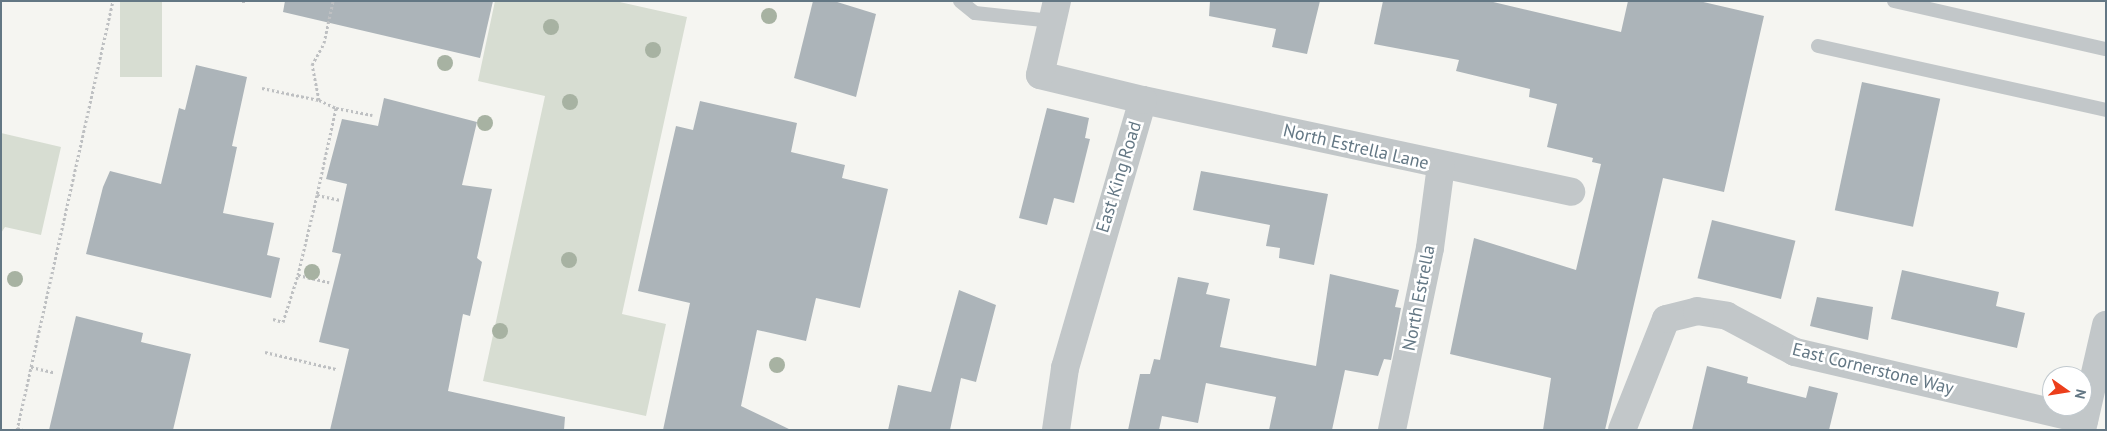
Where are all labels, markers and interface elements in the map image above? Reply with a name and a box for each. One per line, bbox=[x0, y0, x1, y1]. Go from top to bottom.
street label: East King Road bbox=[1092, 119, 1146, 235]
street label: North Estrella Lane bbox=[1281, 120, 1431, 174]
street label: North Estrella bbox=[1398, 243, 1440, 353]
street label: East Cornerstone Way bbox=[1790, 338, 1956, 400]
north arrow bbox=[2042, 366, 2092, 416]
text: N bbox=[2071, 388, 2090, 401]

